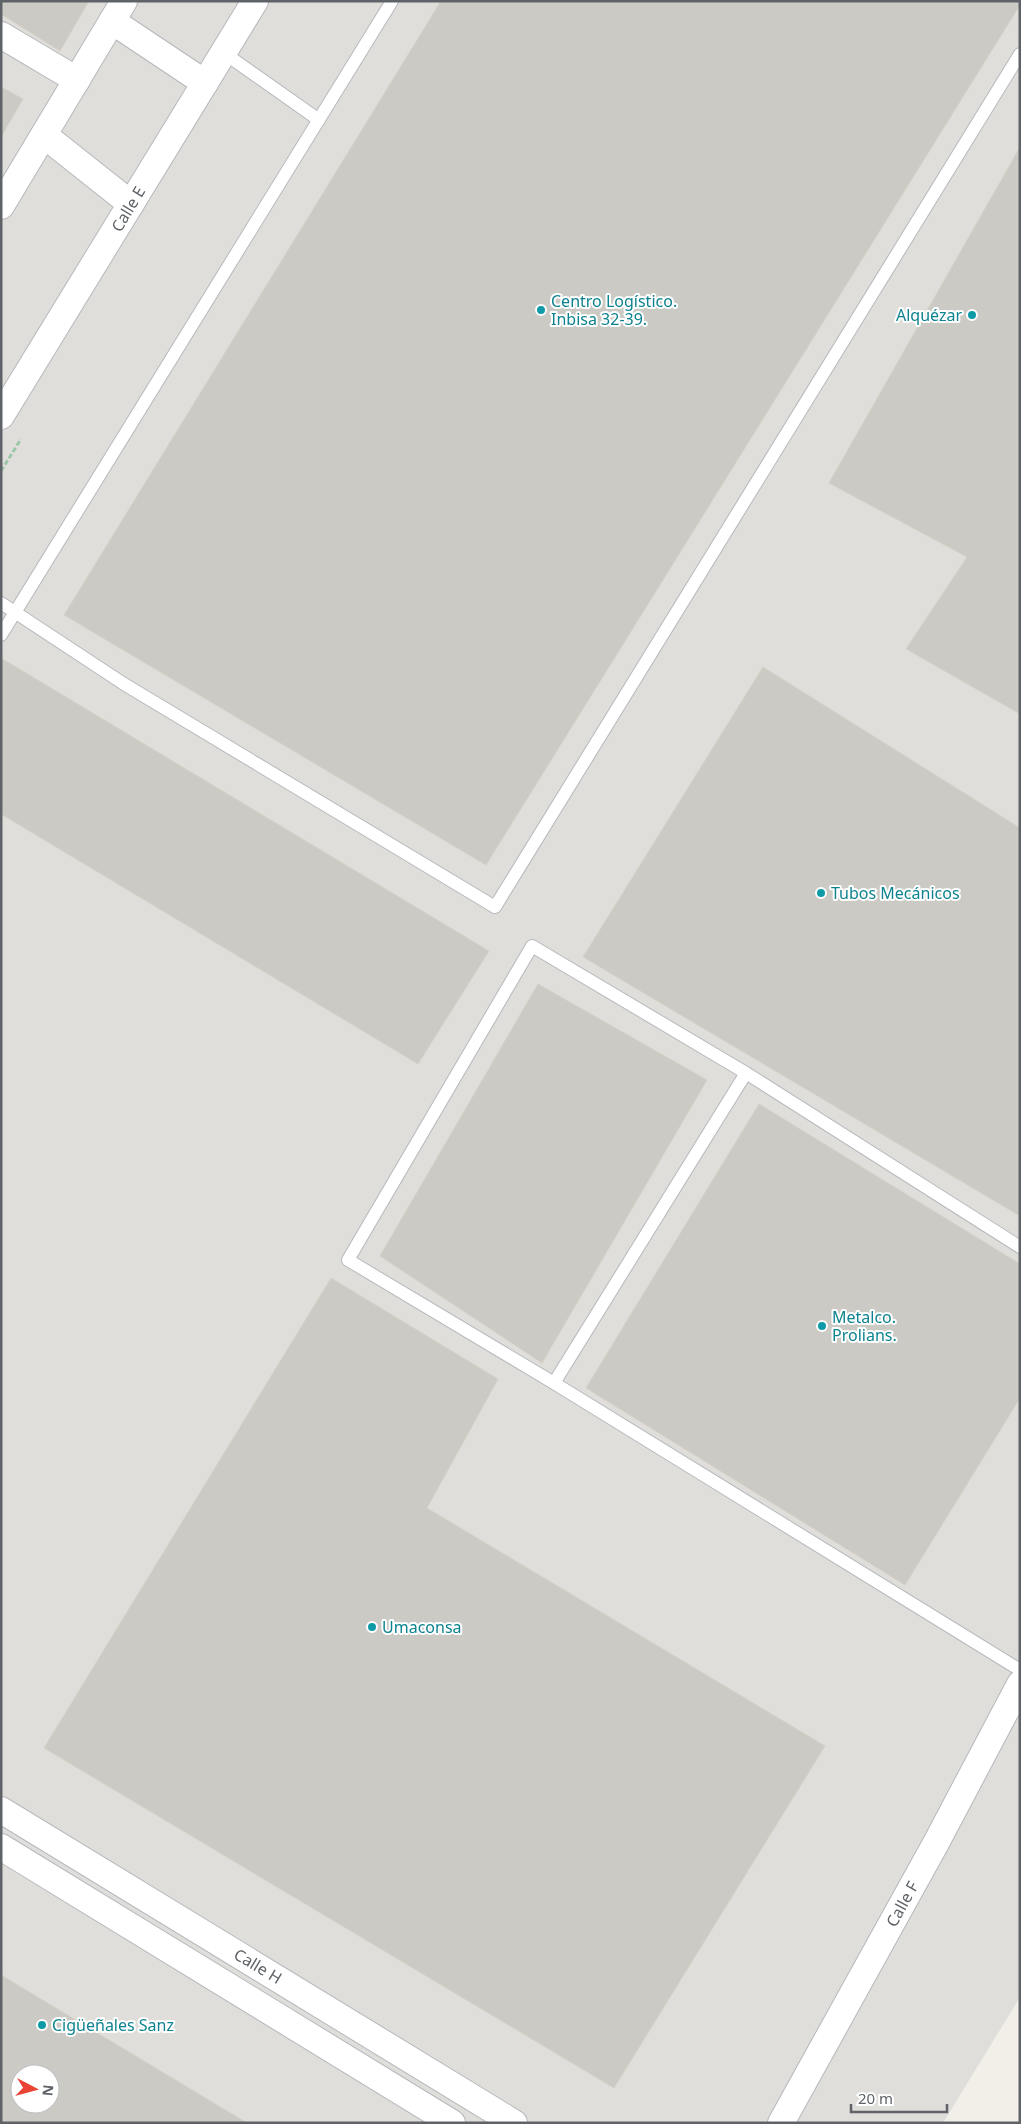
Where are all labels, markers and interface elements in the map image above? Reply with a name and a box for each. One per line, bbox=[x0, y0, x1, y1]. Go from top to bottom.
street label: Calle E bbox=[106, 182, 150, 236]
place label: Centro Logístico. Inbisa 32-39. bbox=[551, 290, 677, 330]
marker: Centro Logístico. Inbisa 32-39. bbox=[535, 304, 547, 316]
place label: Alquézar bbox=[896, 304, 962, 326]
marker: Alquézar bbox=[966, 309, 978, 321]
place label: Tubos Mecánicos bbox=[831, 882, 960, 904]
marker: Tubos Mecánicos bbox=[815, 887, 827, 899]
place label: Metalco. Prolians. bbox=[832, 1306, 897, 1346]
marker: Metalco. Prolians. bbox=[816, 1320, 828, 1332]
place label: Umaconsa bbox=[382, 1616, 462, 1638]
marker: Umaconsa bbox=[366, 1621, 378, 1633]
street label: Calle F bbox=[881, 1877, 923, 1931]
street label: Calle H bbox=[230, 1943, 286, 1989]
place label: Cigüeñales Sanz bbox=[52, 2014, 174, 2036]
marker: Cigüeñales Sanz bbox=[36, 2019, 48, 2031]
north arrow bbox=[10, 2064, 60, 2114]
scale bar bbox=[851, 2082, 947, 2114]
text: N bbox=[38, 2084, 58, 2097]
text: 20 m bbox=[858, 2088, 893, 2108]

